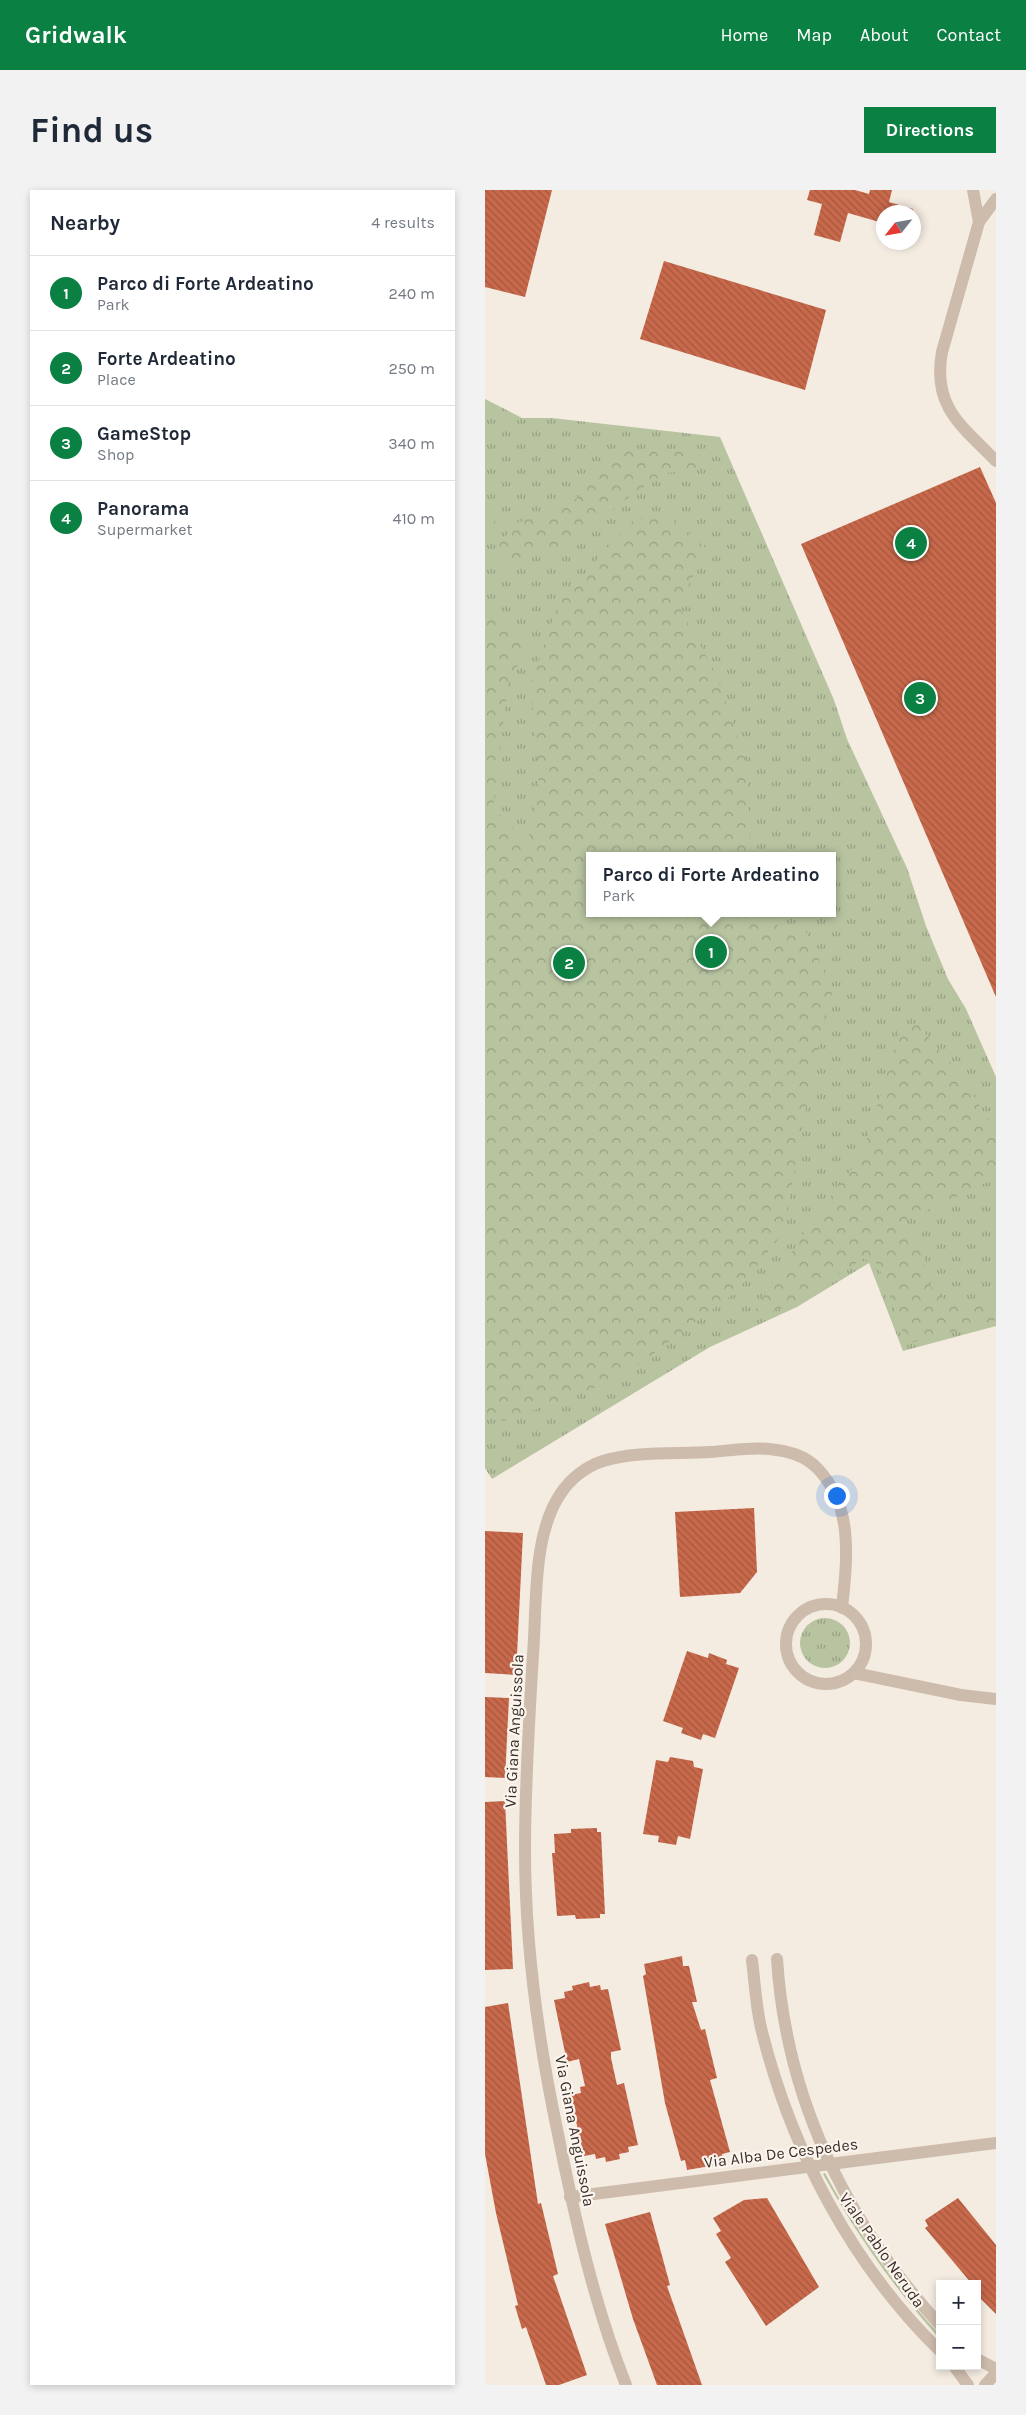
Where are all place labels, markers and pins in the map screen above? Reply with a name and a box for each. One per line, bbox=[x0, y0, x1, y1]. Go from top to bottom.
pin: 4 bbox=[895, 524, 927, 562]
pin: 3 bbox=[904, 679, 936, 717]
pin: 1 bbox=[695, 933, 727, 971]
pin: 2 bbox=[553, 944, 585, 982]

